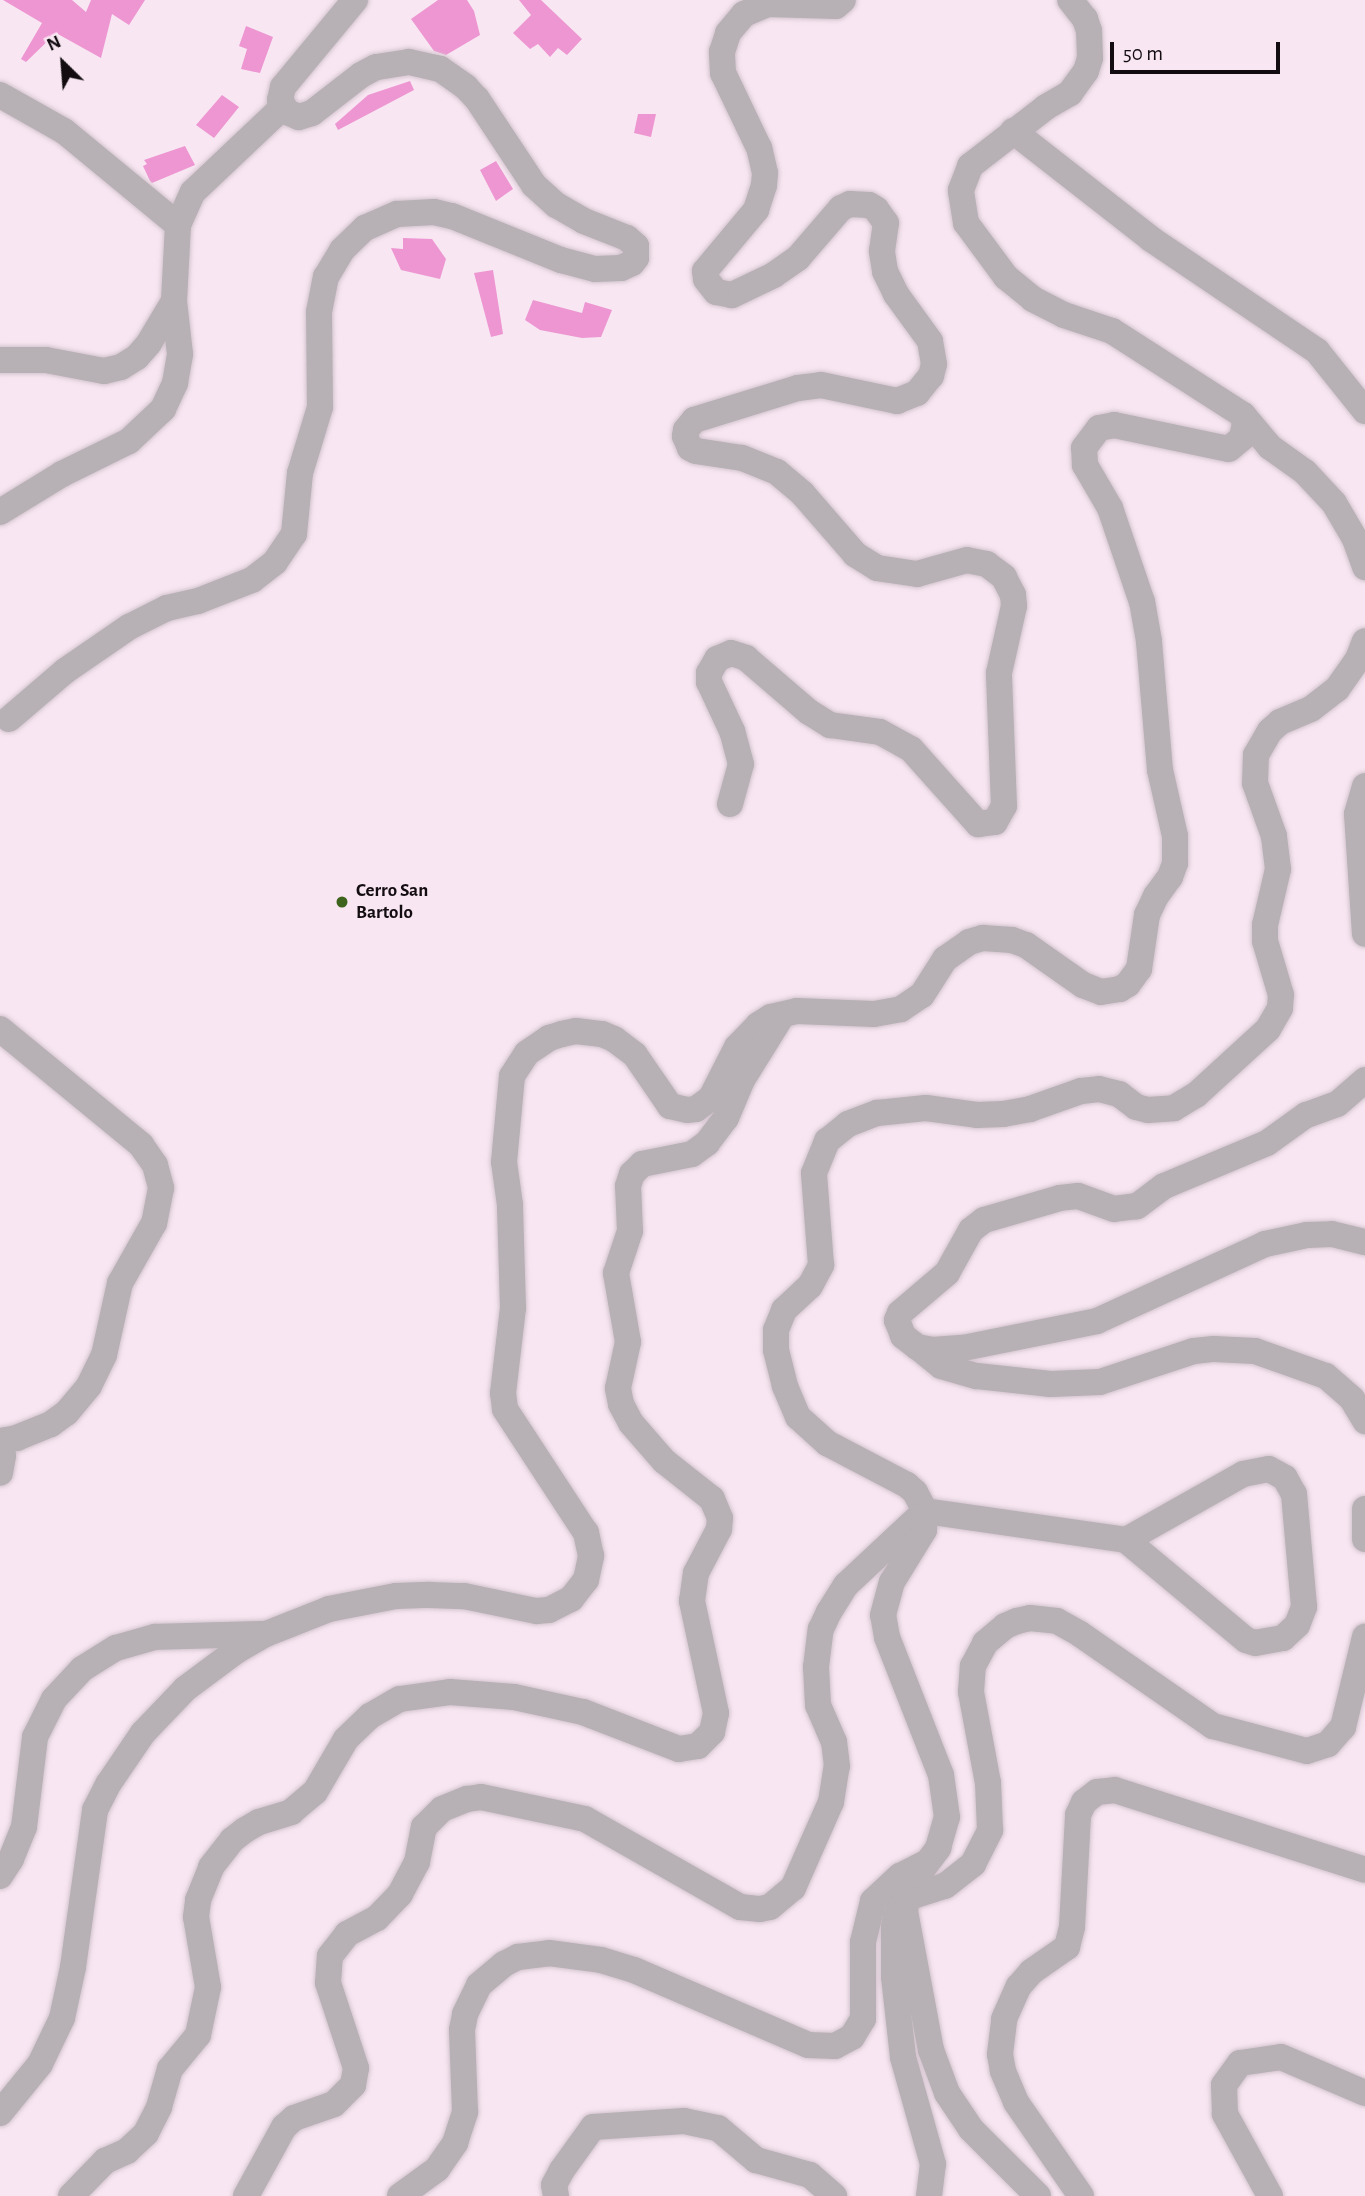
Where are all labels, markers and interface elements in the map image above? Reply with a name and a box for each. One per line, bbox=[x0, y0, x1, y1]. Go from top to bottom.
north arrow bbox=[28, 28, 98, 98]
scale bar bbox=[1113, 28, 1283, 72]
text: N bbox=[44, 32, 64, 55]
text: 50 m bbox=[1123, 43, 1163, 64]
place label: Cerro San Bartolo bbox=[356, 880, 428, 924]
marker: Cerro San Bartolo bbox=[334, 894, 350, 910]

